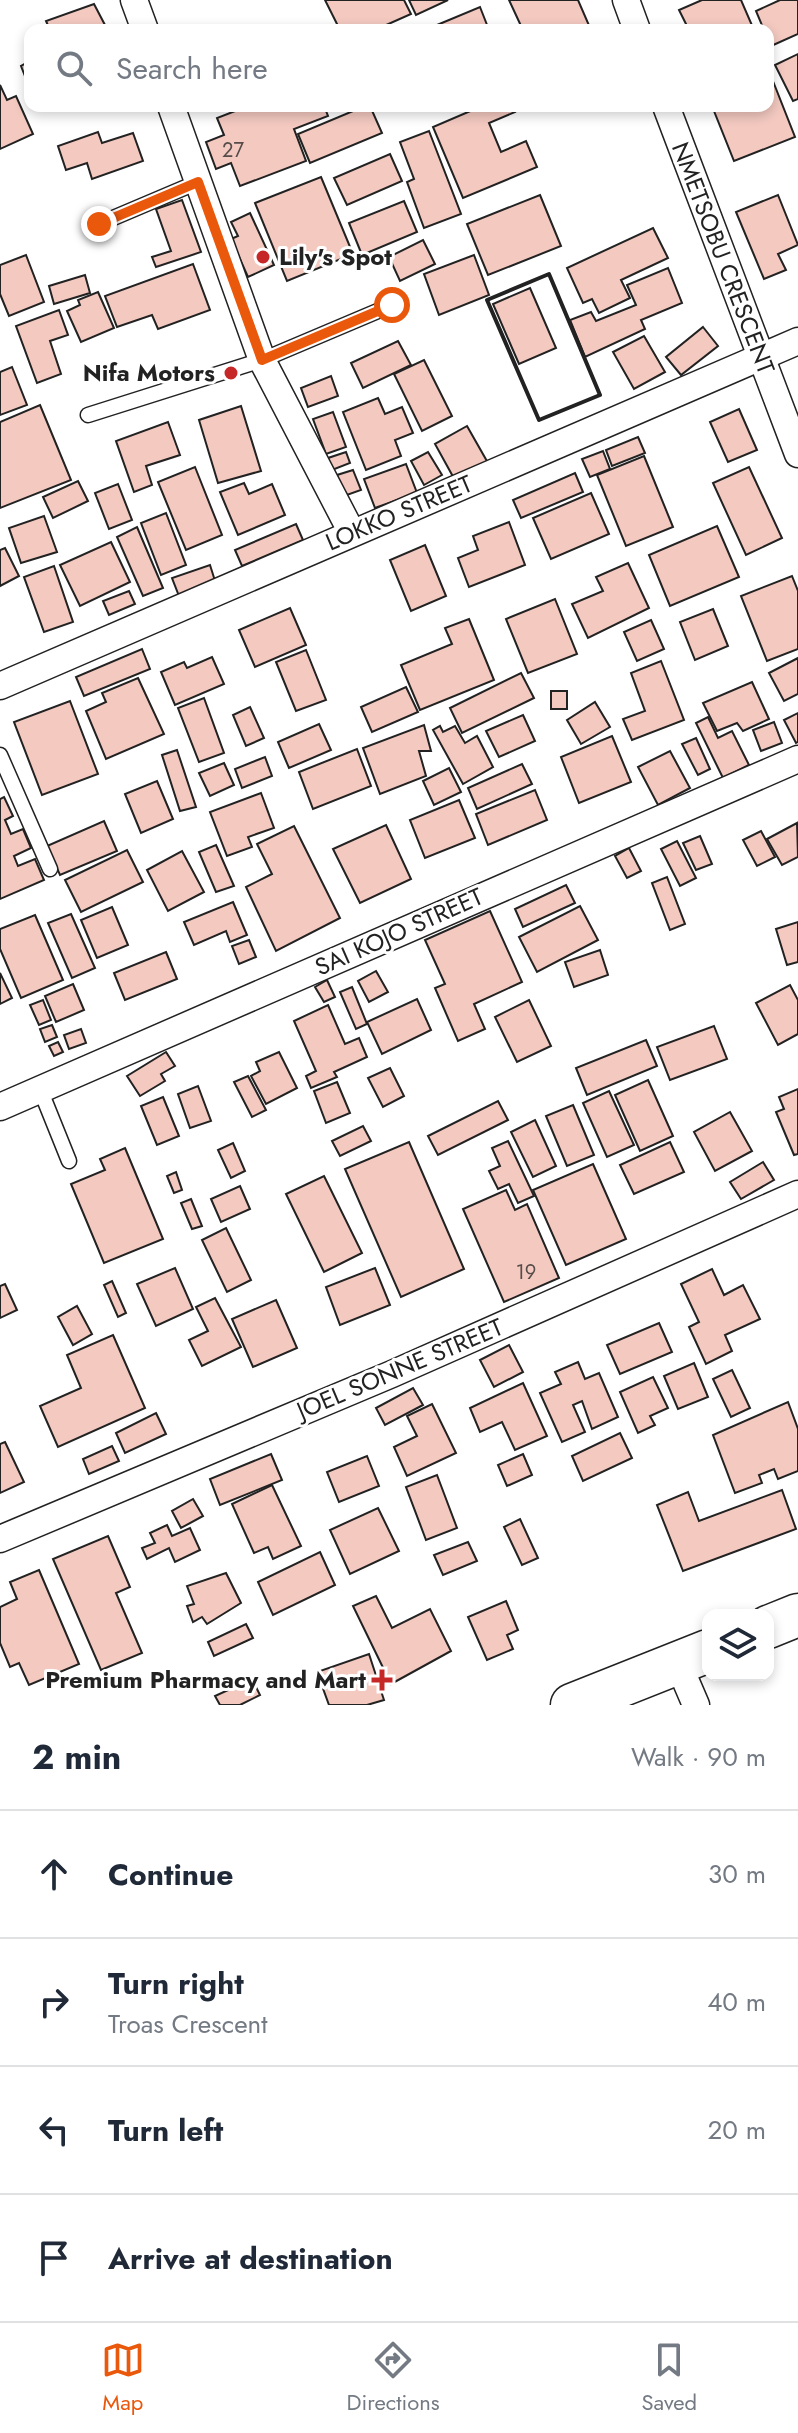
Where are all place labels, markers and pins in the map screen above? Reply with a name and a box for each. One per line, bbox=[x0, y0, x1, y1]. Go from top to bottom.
place label: Lily's Spot bbox=[279, 239, 392, 274]
marker: Lily's Spot bbox=[254, 248, 272, 266]
place label: Nifa Motors bbox=[83, 355, 215, 390]
marker: Nifa Motors bbox=[222, 364, 240, 382]
place label: Premium Pharmacy and Mart bbox=[45, 1662, 366, 1697]
marker: Premium Pharmacy and Mart bbox=[373, 1671, 391, 1689]

